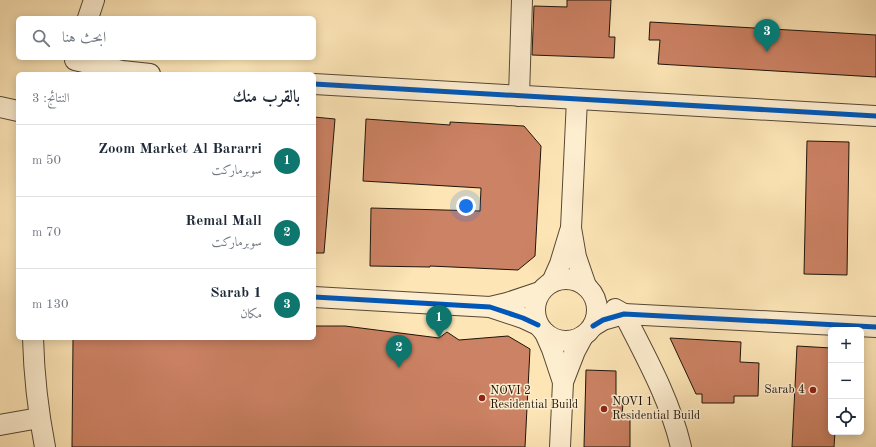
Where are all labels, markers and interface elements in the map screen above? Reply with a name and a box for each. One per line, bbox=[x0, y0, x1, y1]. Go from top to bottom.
search box bbox=[16, 16, 316, 60]
pin: 3 bbox=[754, 19, 780, 52]
icon: search bbox=[30, 27, 52, 49]
text: ابحث هنا bbox=[62, 31, 106, 46]
text: بالقرب منك bbox=[232, 89, 300, 106]
text: النتائج: 3 bbox=[32, 92, 70, 105]
text: Zoom Market Al Bararri bbox=[98, 142, 262, 157]
text: 50 m bbox=[32, 154, 61, 167]
text: 1 bbox=[283, 154, 291, 167]
text: سوبرماركت bbox=[212, 164, 262, 177]
your location bbox=[456, 196, 476, 216]
text: Remal Mall bbox=[185, 214, 262, 229]
text: 70 m bbox=[32, 226, 61, 239]
text: 2 bbox=[283, 226, 291, 239]
text: سوبرماركت bbox=[212, 236, 262, 249]
text: Sarab 1 bbox=[210, 286, 262, 301]
text: 130 m bbox=[32, 298, 69, 311]
text: 3 bbox=[283, 298, 291, 311]
pin: 1 bbox=[426, 305, 452, 338]
text: مكان bbox=[240, 308, 262, 321]
map controls bbox=[828, 327, 864, 435]
button: + bbox=[828, 327, 864, 363]
pin: 2 bbox=[386, 335, 412, 368]
button: − bbox=[828, 363, 864, 399]
place label: Sarab 4 bbox=[764, 384, 805, 396]
place label: NOVI 2 Residential Build bbox=[490, 385, 578, 411]
marker: Sarab 4 bbox=[808, 385, 818, 395]
marker: NOVI 2 Residential Build bbox=[477, 393, 487, 403]
place label: NOVI 1 Residential Build bbox=[612, 396, 700, 422]
button: locate bbox=[828, 399, 864, 435]
marker: NOVI 1 Residential Build bbox=[599, 404, 609, 414]

